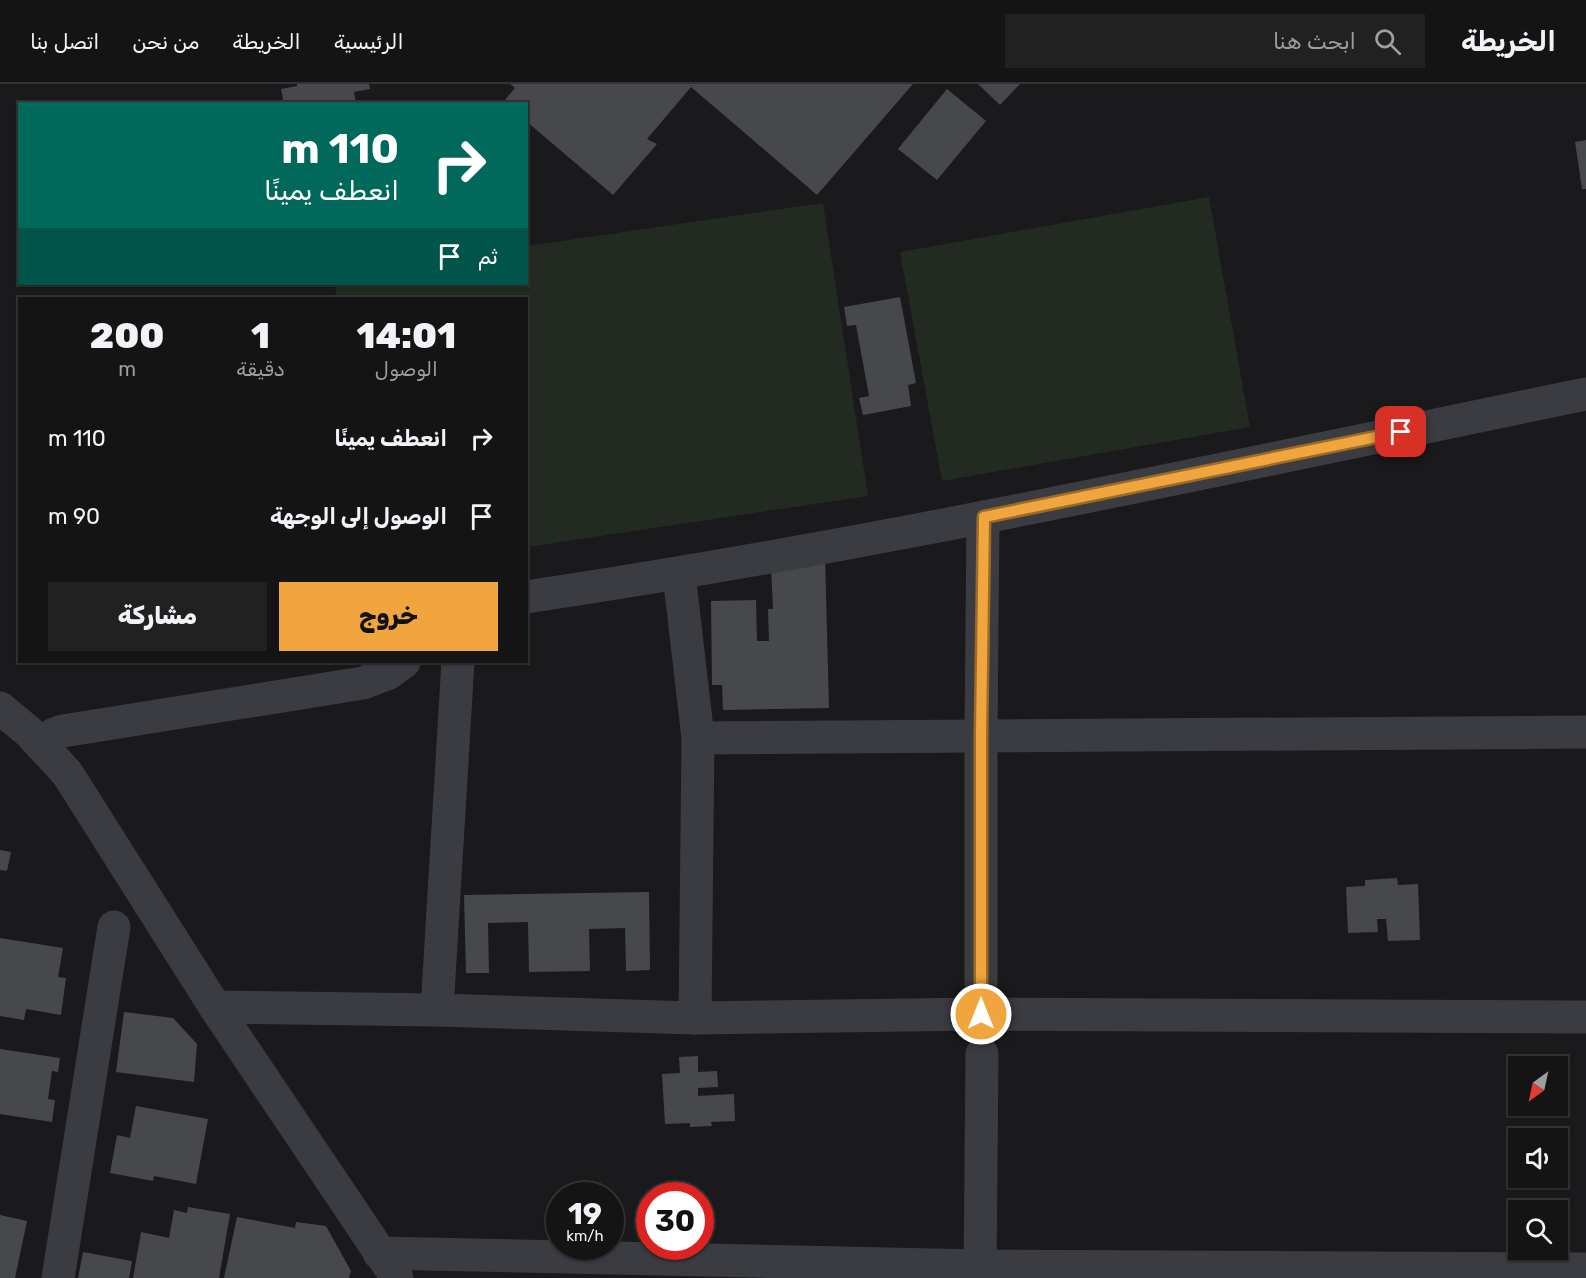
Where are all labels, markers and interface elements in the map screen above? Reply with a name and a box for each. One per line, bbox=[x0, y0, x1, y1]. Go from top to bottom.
search box bbox=[1005, 14, 1425, 68]
icon: search bbox=[1371, 25, 1404, 58]
text: الخريطة bbox=[1461, 25, 1556, 58]
text: ابحث هنا bbox=[1273, 28, 1356, 55]
text: اتصل بنا bbox=[30, 29, 99, 54]
text: من نحن bbox=[132, 29, 199, 54]
text: الخريطة bbox=[232, 29, 301, 54]
text: الرئيسية bbox=[334, 29, 404, 54]
text: 110 m bbox=[281, 124, 399, 174]
icon: right bbox=[420, 126, 498, 204]
text: انعطف يمينًا bbox=[264, 175, 399, 207]
icon: arrive bbox=[433, 240, 466, 273]
text: ثم bbox=[478, 243, 498, 270]
text: 200 bbox=[90, 314, 165, 357]
text: 1 bbox=[251, 314, 270, 357]
text: 14:01 bbox=[357, 314, 456, 357]
text: m bbox=[118, 357, 136, 381]
text: دقيقة bbox=[236, 357, 285, 381]
text: الوصول bbox=[375, 357, 438, 381]
pin bbox=[1375, 406, 1426, 457]
icon: arrive bbox=[1384, 415, 1417, 448]
icon: right bbox=[465, 422, 498, 455]
text: 110 m bbox=[48, 425, 106, 452]
text: انعطف يمينًا bbox=[334, 425, 447, 452]
icon: arrive bbox=[465, 500, 498, 533]
text: 90 m bbox=[48, 503, 100, 530]
text: الوصول إلى الوجهة bbox=[270, 503, 447, 530]
button: مشاركة bbox=[48, 582, 267, 651]
button: خروج bbox=[279, 582, 498, 651]
position arrow bbox=[949, 982, 1013, 1046]
north arrow bbox=[1508, 1056, 1568, 1116]
map controls bbox=[1508, 1056, 1568, 1260]
button: sound bbox=[1508, 1128, 1568, 1188]
speed limit sign: 30 bbox=[636, 1182, 714, 1260]
text: 19 bbox=[568, 1196, 602, 1232]
button: search bbox=[1508, 1200, 1568, 1260]
text: km/h bbox=[566, 1227, 604, 1245]

